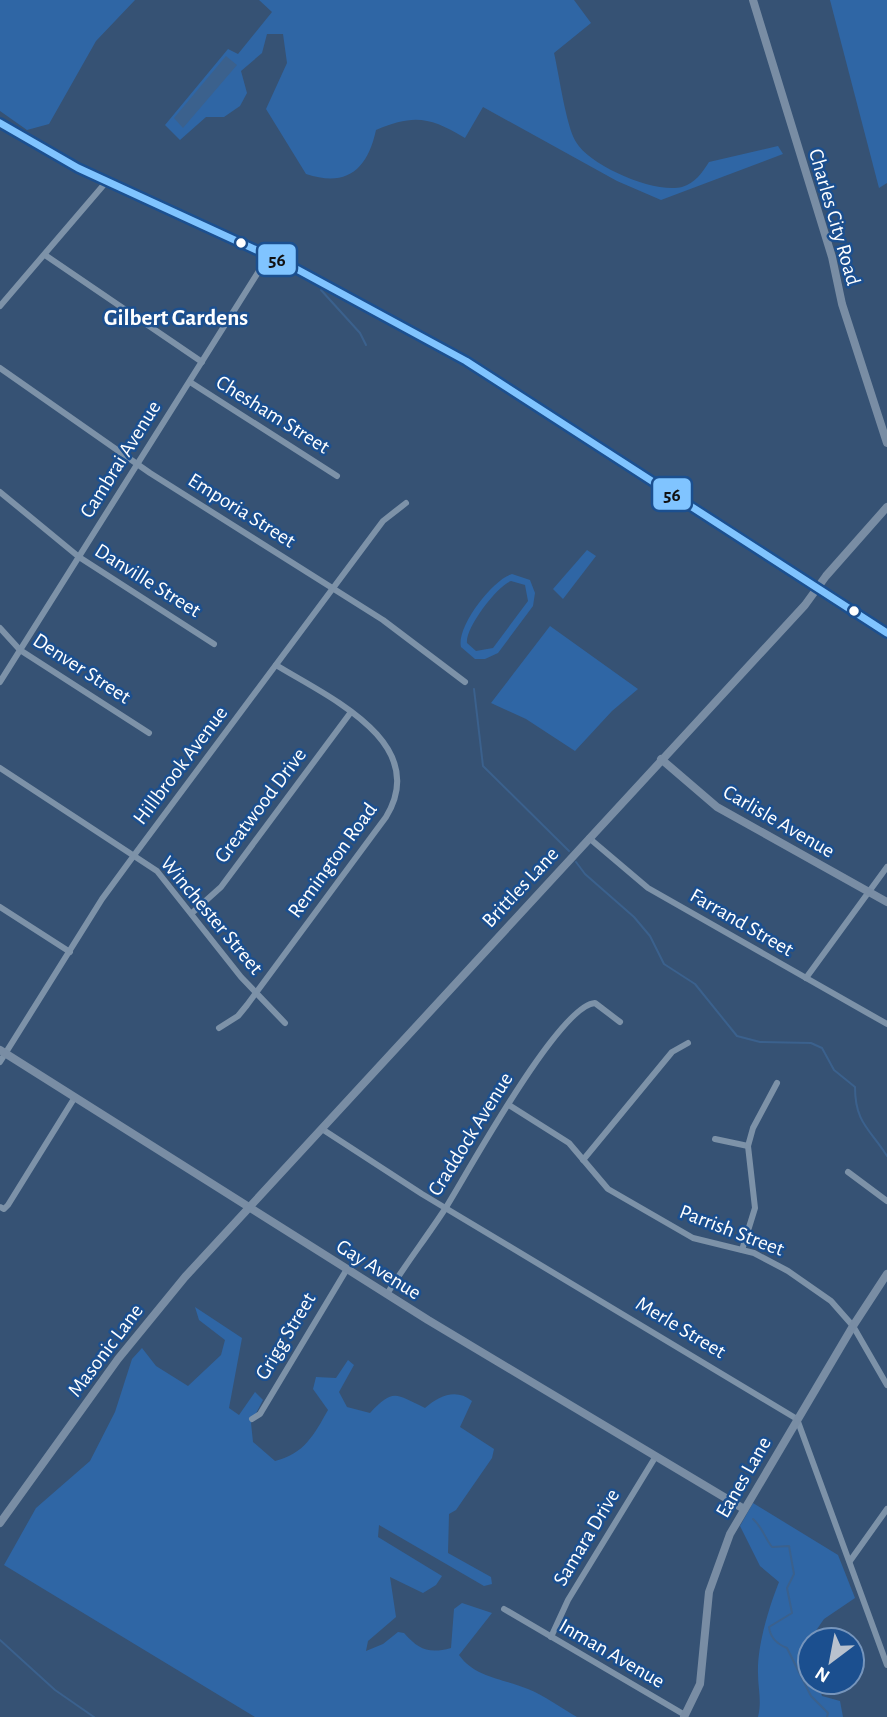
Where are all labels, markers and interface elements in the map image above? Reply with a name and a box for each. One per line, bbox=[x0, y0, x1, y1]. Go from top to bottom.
street label: Charles City Road bbox=[805, 146, 864, 288]
unlabelled marker bbox=[234, 236, 248, 250]
line badge: 56 bbox=[257, 243, 297, 276]
text: 56 bbox=[268, 251, 286, 270]
district label: Gilbert Gardens bbox=[104, 307, 248, 330]
street label: Chesham Street bbox=[212, 371, 333, 458]
street label: Cambrai Avenue bbox=[76, 397, 165, 522]
street label: Emporia Street bbox=[184, 469, 299, 552]
line badge: 56 bbox=[652, 477, 692, 511]
text: 56 bbox=[663, 486, 681, 505]
street label: Danville Street bbox=[91, 540, 205, 621]
unlabelled marker bbox=[847, 604, 861, 618]
street label: Denver Street bbox=[29, 629, 135, 708]
street label: Hillbrook Avenue bbox=[129, 702, 232, 828]
street label: Greatwood Drive bbox=[211, 744, 310, 867]
street label: Carlisle Avenue bbox=[719, 781, 838, 862]
street label: Remington Road bbox=[284, 799, 381, 922]
street label: Brittles Lane bbox=[478, 843, 563, 932]
street label: Winchester Street bbox=[156, 852, 267, 979]
street label: Farrand Street bbox=[687, 884, 797, 961]
street label: Craddock Avenue bbox=[424, 1069, 517, 1200]
street label: Parrish Street bbox=[677, 1201, 787, 1260]
street label: Gay Avenue bbox=[333, 1235, 425, 1304]
street label: Grigg Street bbox=[251, 1289, 320, 1383]
street label: Merle Street bbox=[632, 1293, 729, 1362]
street label: Masonic Lane bbox=[64, 1300, 147, 1401]
street label: Eanes Lane bbox=[712, 1433, 775, 1521]
street label: Samara Drive bbox=[549, 1485, 623, 1589]
street label: Inman Avenue bbox=[555, 1615, 668, 1692]
north arrow bbox=[796, 1626, 866, 1696]
text: N bbox=[812, 1663, 833, 1686]

